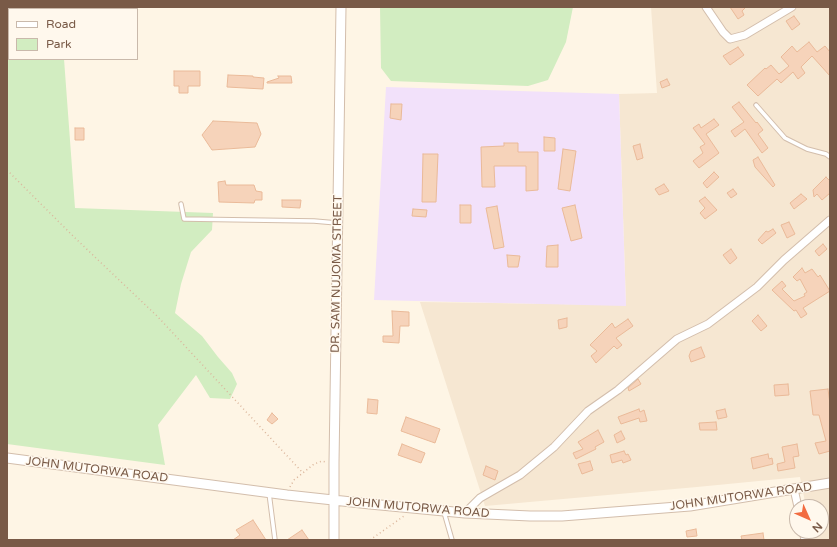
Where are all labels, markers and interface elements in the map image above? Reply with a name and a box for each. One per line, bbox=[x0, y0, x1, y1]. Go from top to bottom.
legend bbox=[8, 8, 138, 60]
text: Road bbox=[46, 17, 76, 31]
text: Park bbox=[46, 37, 72, 51]
street label: DR. SAM NUJOMA STREET bbox=[328, 195, 346, 353]
street label: JOHN MUTORWA ROAD bbox=[25, 454, 169, 486]
street label: JOHN MUTORWA ROAD bbox=[669, 480, 813, 514]
street label: JOHN MUTORWA ROAD bbox=[346, 495, 490, 521]
north arrow bbox=[789, 499, 829, 539]
text: N bbox=[809, 519, 825, 535]

